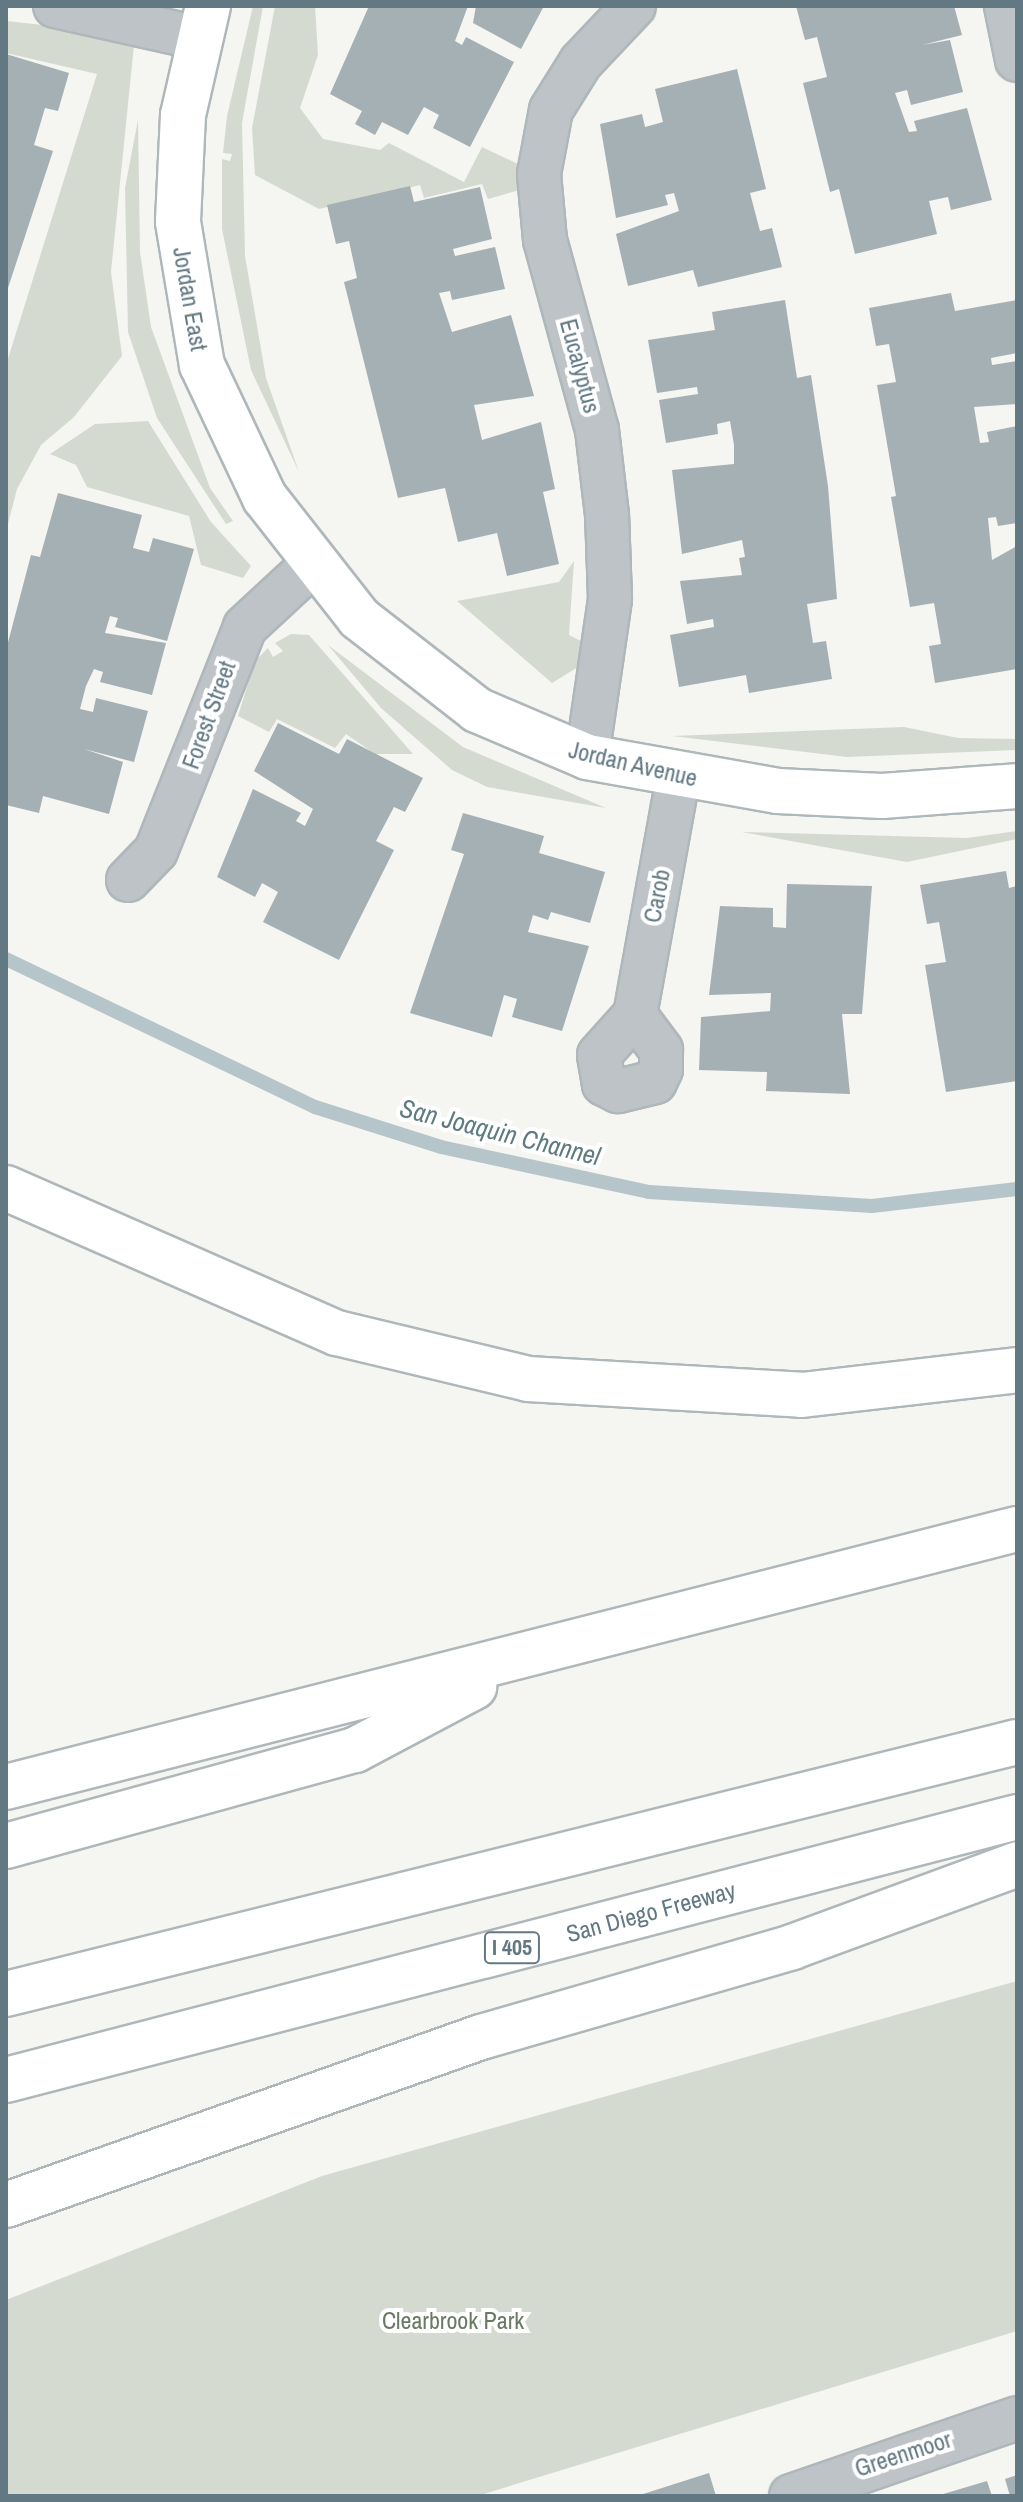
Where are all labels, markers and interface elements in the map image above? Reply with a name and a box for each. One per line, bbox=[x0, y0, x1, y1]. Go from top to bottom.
street label: Jordan East bbox=[167, 245, 213, 353]
street label: Eucalyptus bbox=[554, 316, 606, 416]
street label: Forest Street bbox=[176, 657, 242, 773]
street label: Jordan Avenue bbox=[565, 735, 701, 793]
street label: Carob bbox=[638, 867, 676, 925]
water label: San Joaquin Channel bbox=[397, 1092, 603, 1172]
street label: San Diego Freeway bbox=[563, 1876, 739, 1948]
road number: I 405 bbox=[482, 1930, 542, 1966]
park label: Clearbrook Park bbox=[382, 2307, 524, 2335]
street label: Greenmoor bbox=[851, 2425, 955, 2483]

